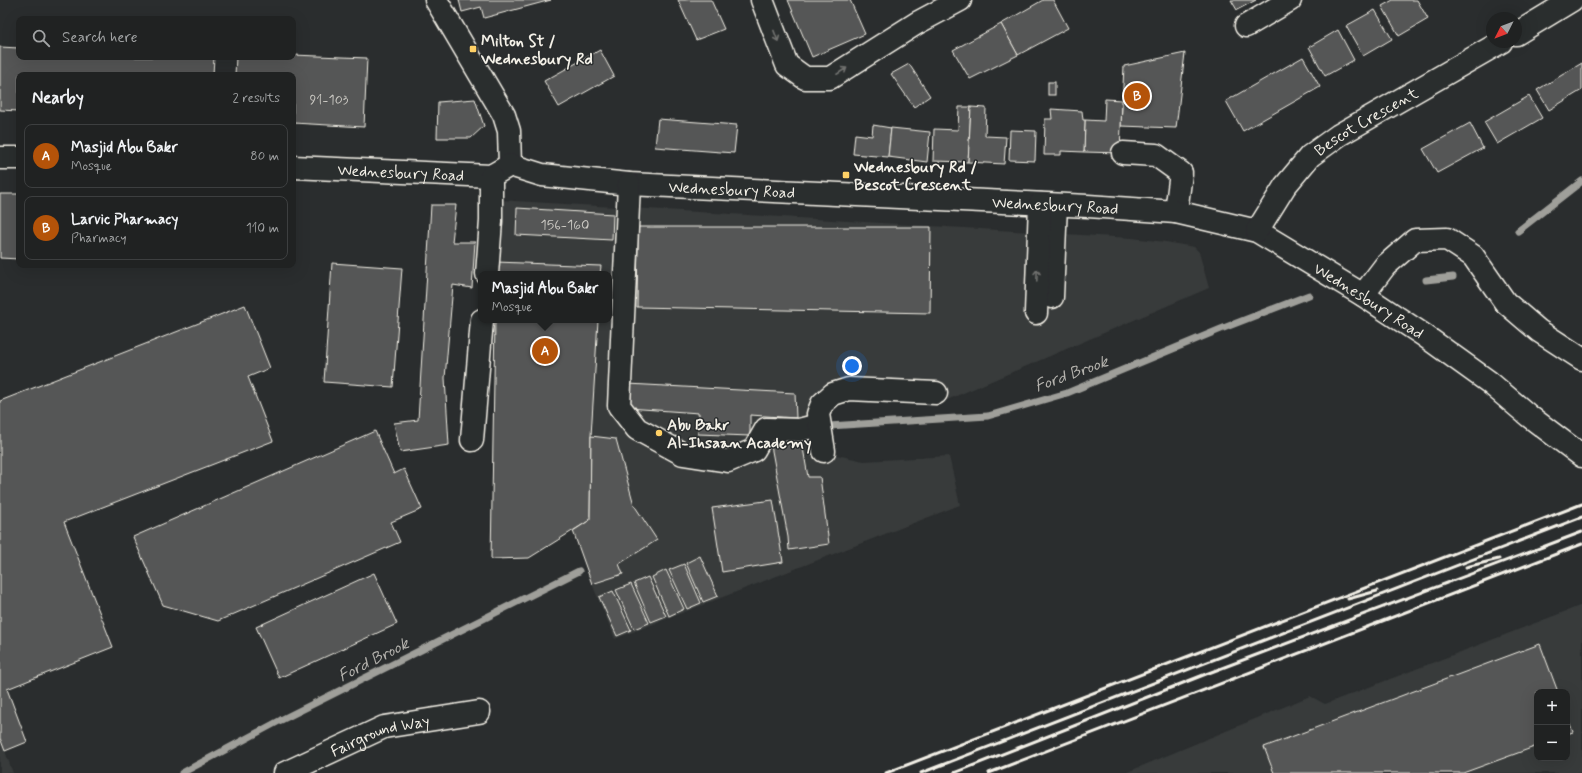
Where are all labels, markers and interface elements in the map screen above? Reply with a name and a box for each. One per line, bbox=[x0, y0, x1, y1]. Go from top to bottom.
north arrow bbox=[1486, 12, 1522, 48]
search box bbox=[16, 16, 296, 60]
icon: search bbox=[30, 27, 52, 49]
text: Search here bbox=[62, 28, 138, 48]
one-way arrow bbox=[772, 30, 780, 42]
place label: Milton St / Wednesbury Rd bbox=[480, 31, 593, 70]
marker: Milton St / Wednesbury Rd bbox=[468, 44, 478, 54]
one-way arrow bbox=[836, 67, 847, 75]
pin: B bbox=[1124, 81, 1150, 111]
street label: Bescot Crescent bbox=[1311, 83, 1423, 161]
text: Nearby bbox=[32, 87, 84, 109]
text: 2 results bbox=[233, 90, 280, 107]
house number: 91-103 bbox=[309, 91, 349, 109]
text: Masjid Abu Bakr bbox=[71, 138, 178, 158]
text: A bbox=[42, 148, 50, 165]
text: 80 m bbox=[250, 148, 279, 165]
place label: Wednesbury Rd / Bescot Crescent bbox=[853, 157, 977, 196]
text: Mosque bbox=[71, 158, 112, 175]
street label: Wednesbury Road bbox=[337, 160, 465, 187]
marker: Wednesbury Rd / Bescot Crescent bbox=[841, 170, 851, 180]
street label: Wednesbury Road bbox=[668, 177, 795, 204]
street label: Wednesbury Road bbox=[992, 192, 1119, 220]
text: Larvic Pharmacy bbox=[71, 210, 178, 230]
house number: 156-160 bbox=[541, 216, 590, 234]
text: B bbox=[42, 220, 50, 237]
text: 110 m bbox=[246, 220, 279, 237]
text: Pharmacy bbox=[71, 230, 127, 247]
street label: Wednesbury Road bbox=[1309, 259, 1428, 344]
one-way arrow bbox=[1034, 268, 1041, 281]
popup bbox=[478, 271, 612, 323]
text: Masjid Abu Bakr bbox=[492, 279, 598, 299]
text: Mosque bbox=[492, 299, 532, 316]
pin: A bbox=[532, 336, 558, 366]
water label: Ford Brook bbox=[1032, 350, 1112, 397]
your location bbox=[842, 356, 862, 376]
place label: Abu Bakr Al-Ihsaan Academy bbox=[667, 415, 812, 454]
marker: Abu Bakr Al-Ihsaan Academy bbox=[654, 428, 664, 438]
water label: Ford Brook bbox=[334, 632, 414, 687]
map controls bbox=[1534, 689, 1570, 761]
button: + bbox=[1534, 689, 1570, 725]
street label: Fairground Way bbox=[327, 711, 431, 762]
button: − bbox=[1534, 725, 1570, 761]

